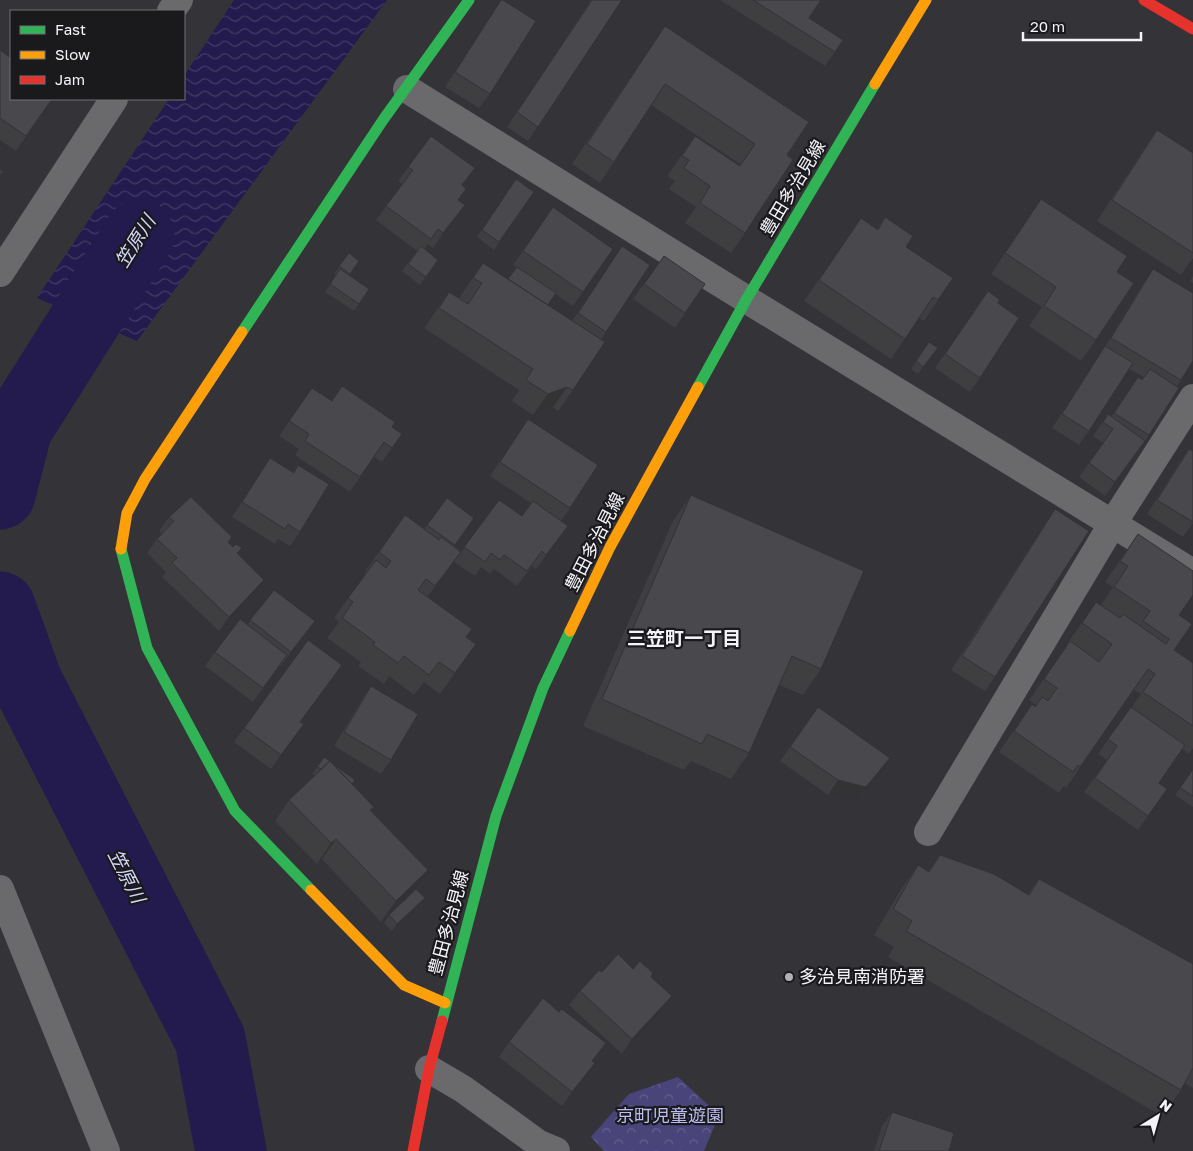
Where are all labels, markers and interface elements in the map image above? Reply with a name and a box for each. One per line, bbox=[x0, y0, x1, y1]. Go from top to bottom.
legend bbox=[10, 10, 185, 100]
scale bar bbox=[1023, 10, 1140, 42]
text: 20 m bbox=[1030, 17, 1065, 35]
text: Fast bbox=[55, 20, 86, 38]
text: Slow bbox=[55, 45, 90, 63]
text: Jam bbox=[55, 70, 85, 88]
street label: 豊田多治見線 bbox=[755, 136, 829, 239]
water label: 笠原川 bbox=[110, 209, 160, 271]
street label: 豊田多治見線 bbox=[560, 488, 628, 595]
district label: 三笠町一丁目 bbox=[627, 626, 741, 649]
water label: 笠原川 bbox=[104, 845, 152, 908]
street label: 豊田多治見線 bbox=[423, 868, 473, 978]
place label: 多治見南消防署 bbox=[799, 965, 925, 987]
marker: 多治見南消防署 bbox=[783, 971, 795, 983]
north arrow bbox=[1133, 1091, 1183, 1141]
text: N bbox=[1157, 1095, 1175, 1115]
park label: 京町児童遊園 bbox=[616, 1104, 724, 1126]

